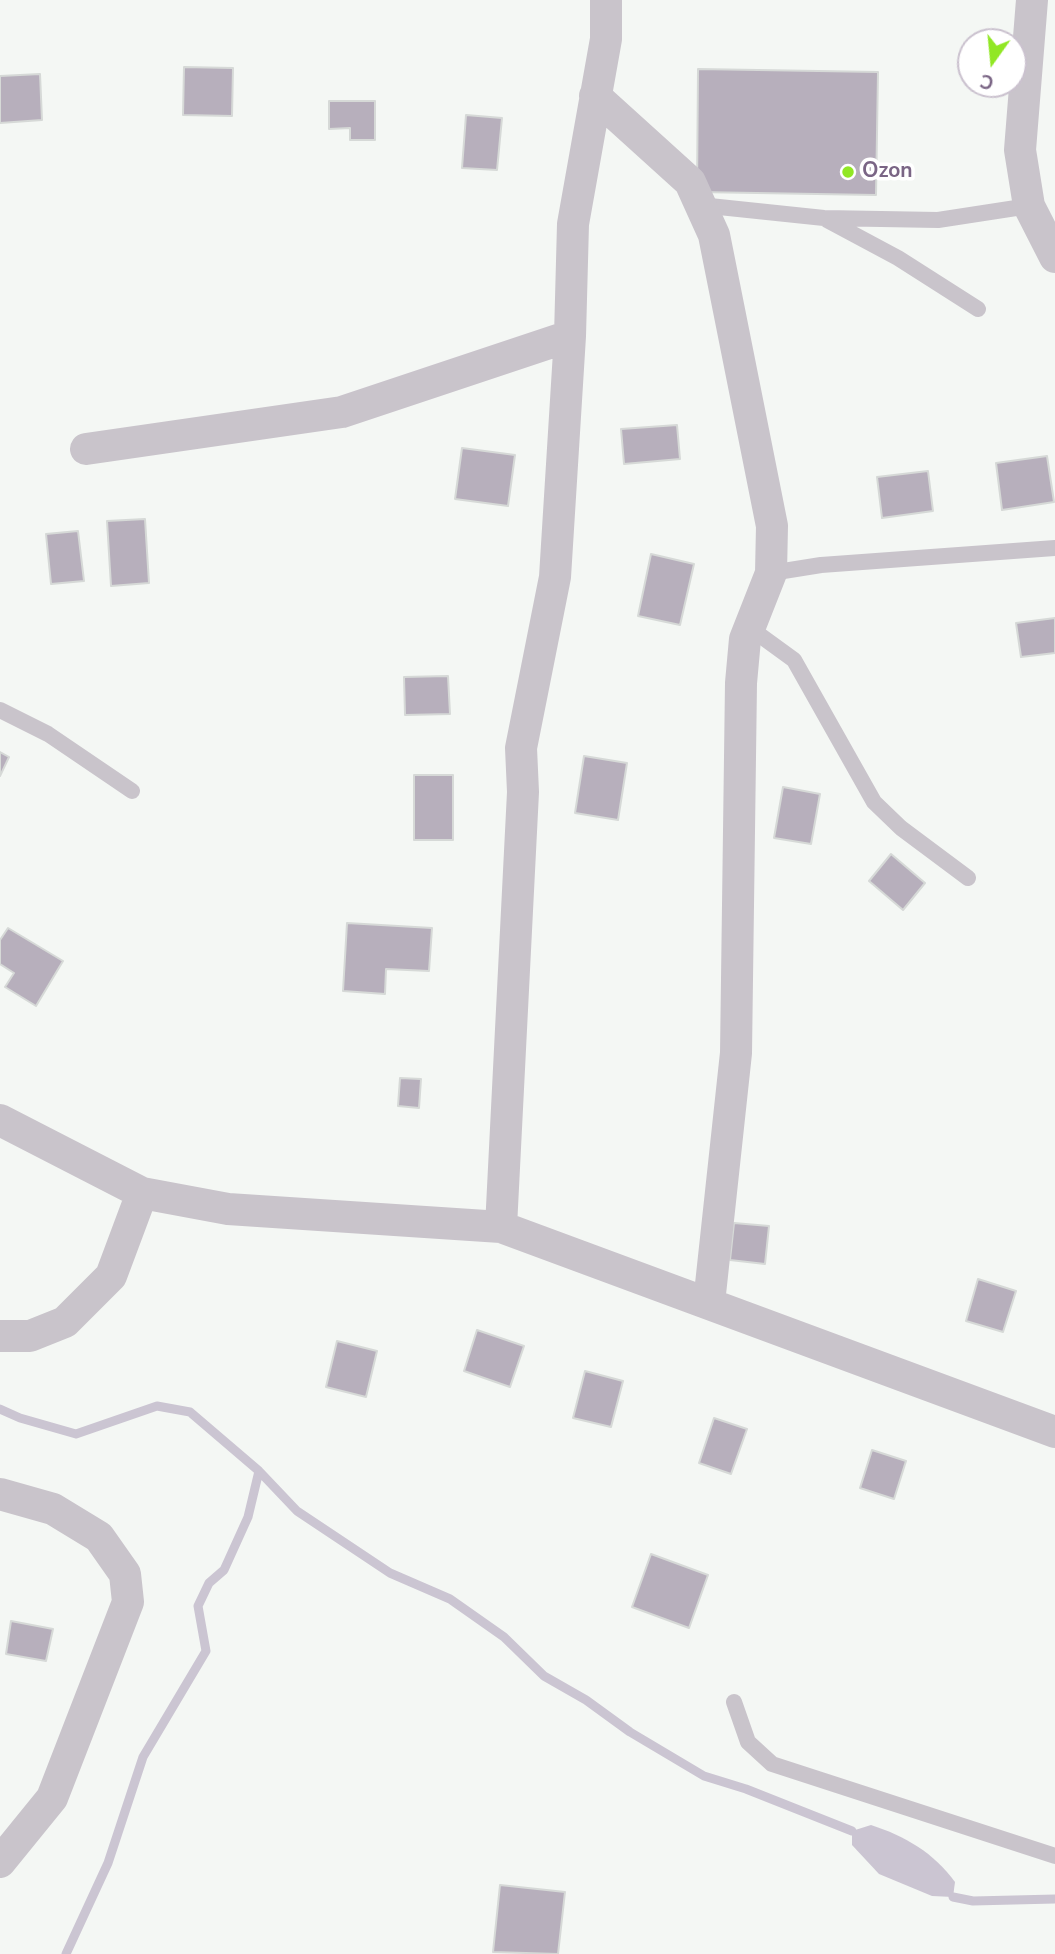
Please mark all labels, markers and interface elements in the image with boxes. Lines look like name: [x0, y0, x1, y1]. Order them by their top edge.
north arrow: [957, 28, 1027, 98]
text: С: [977, 67, 997, 96]
place label: Ozon: [862, 159, 913, 185]
marker: Ozon: [840, 164, 856, 180]

